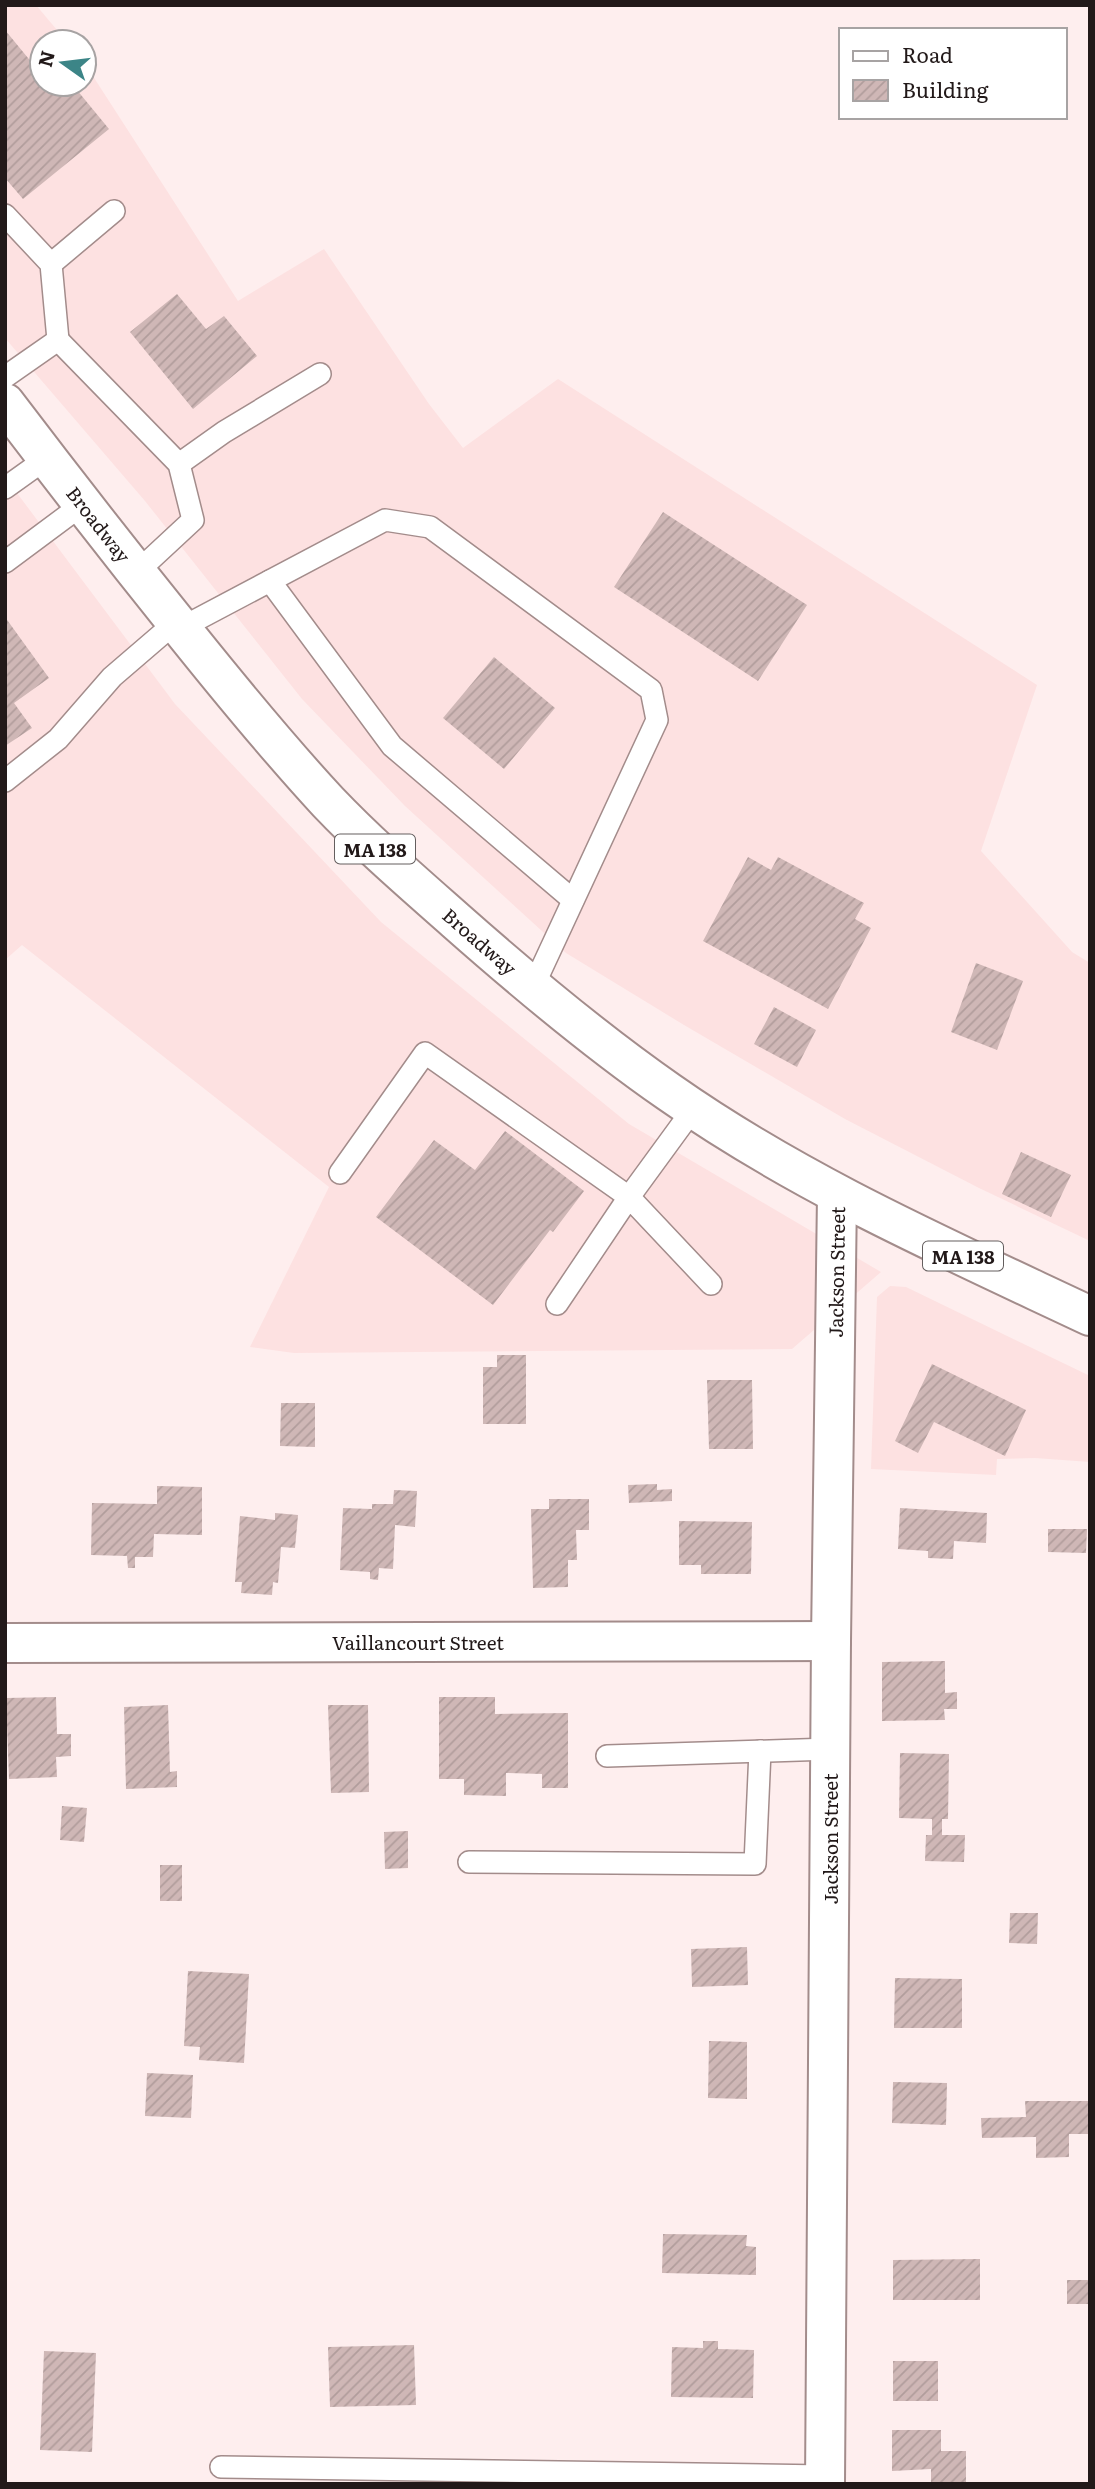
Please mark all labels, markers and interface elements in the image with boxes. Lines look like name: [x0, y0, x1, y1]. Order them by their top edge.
north arrow: [28, 28, 98, 98]
legend: [839, 28, 1067, 119]
text: Road: [902, 38, 953, 69]
text: N: [30, 47, 61, 70]
text: Building: [902, 73, 989, 104]
street label: Broadway: [60, 480, 138, 568]
road number: MA 138: [335, 834, 415, 864]
street label: Broadway: [437, 901, 523, 981]
street label: Jackson Street: [821, 1206, 851, 1338]
road number: MA 138: [923, 1241, 1003, 1270]
street label: Vaillancourt Street: [332, 1628, 504, 1656]
street label: Jackson Street: [816, 1773, 844, 1905]

